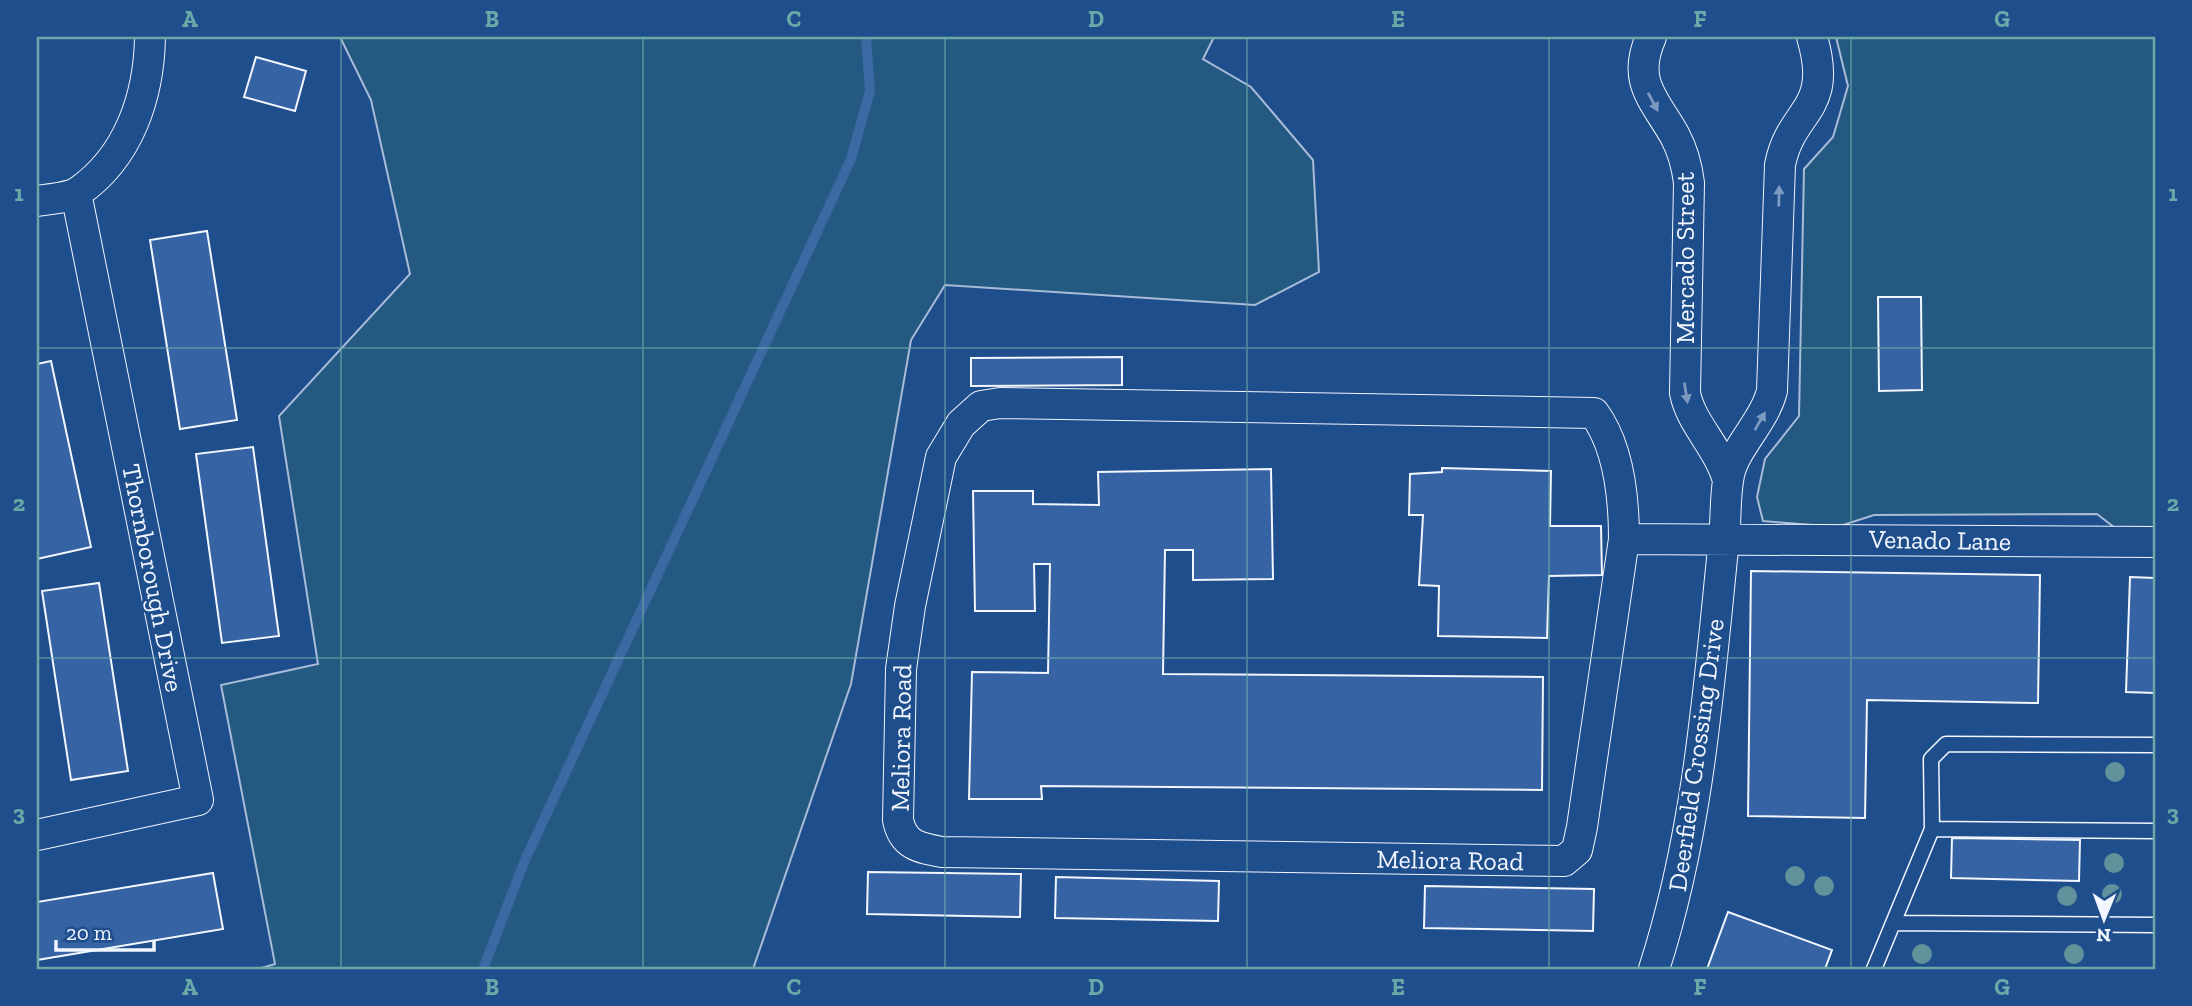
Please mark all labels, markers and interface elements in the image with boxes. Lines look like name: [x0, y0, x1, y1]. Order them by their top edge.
text: A: [182, 5, 198, 33]
text: B: [485, 5, 499, 33]
text: C: [787, 5, 801, 33]
text: D: [1088, 5, 1104, 33]
text: E: [1391, 5, 1405, 33]
text: F: [1693, 5, 1707, 33]
text: G: [1994, 5, 2010, 33]
one-way arrow: [1647, 92, 1659, 111]
street label: Mercado Street: [1669, 172, 1701, 344]
text: 1: [14, 179, 24, 207]
text: 1: [2168, 179, 2178, 207]
one-way arrow: [1773, 185, 1784, 207]
one-way arrow: [1681, 382, 1692, 404]
one-way arrow: [1754, 412, 1766, 431]
street label: Thornborough Drive: [115, 461, 191, 695]
text: 2: [13, 489, 25, 517]
text: 2: [2167, 489, 2179, 517]
street label: Venado Lane: [1868, 523, 2011, 557]
street label: Deerfield Crossing Drive: [1661, 617, 1731, 893]
street label: Meliora Road: [884, 664, 918, 812]
text: 3: [13, 799, 25, 827]
text: 3: [2167, 799, 2179, 827]
street label: Meliora Road: [1376, 843, 1524, 877]
north arrow: [2070, 884, 2140, 954]
scale bar: [56, 908, 154, 952]
text: 20 m: [66, 920, 112, 945]
text: N: [2096, 924, 2111, 947]
text: A: [182, 973, 198, 1001]
text: B: [485, 973, 499, 1001]
text: C: [787, 973, 801, 1001]
text: D: [1088, 973, 1104, 1001]
text: E: [1391, 973, 1405, 1001]
text: F: [1693, 973, 1707, 1001]
text: G: [1994, 973, 2010, 1001]

